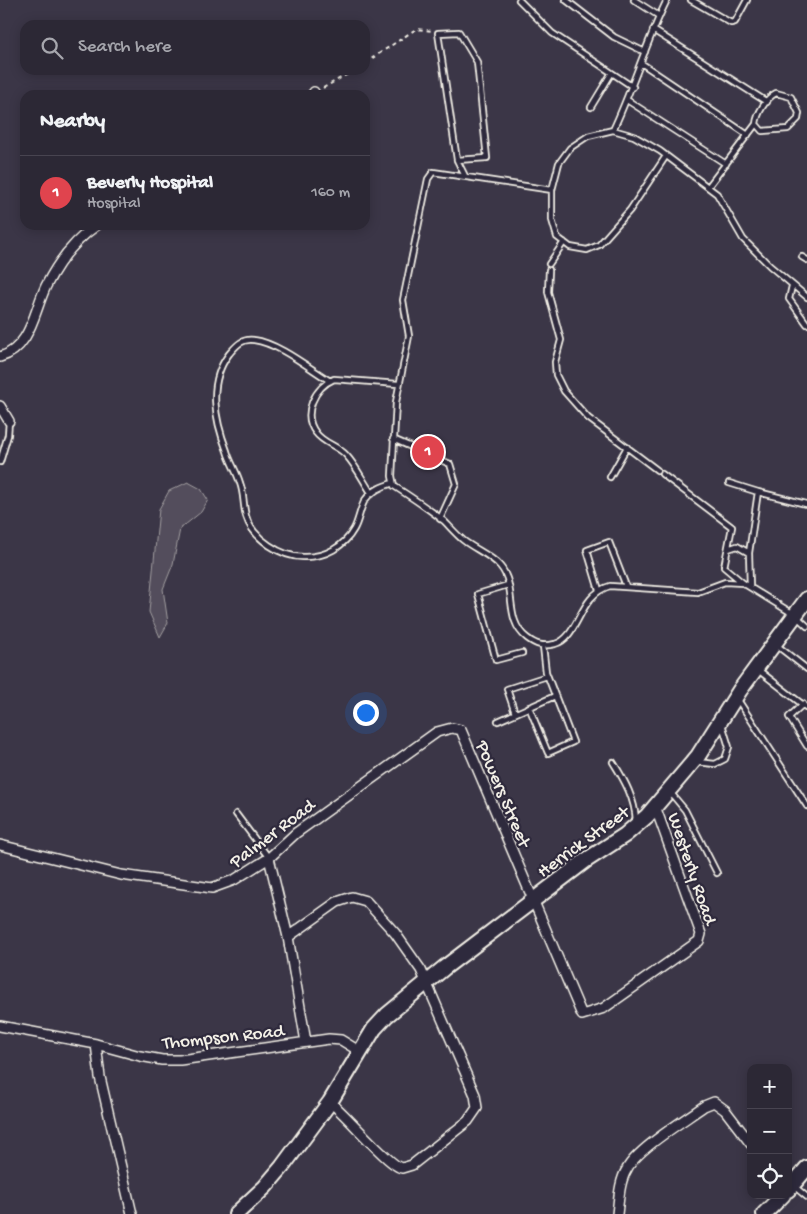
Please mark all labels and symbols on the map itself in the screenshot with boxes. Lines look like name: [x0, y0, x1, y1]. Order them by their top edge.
pin: 1: [412, 433, 444, 471]
your location: [353, 700, 379, 726]
street label: Powers Street: [469, 737, 535, 853]
street label: Palmer Road: [225, 794, 322, 875]
street label: Herrick Street: [533, 800, 636, 884]
street label: Westerly Road: [661, 810, 721, 930]
street label: Thompson Road: [160, 1020, 287, 1056]

